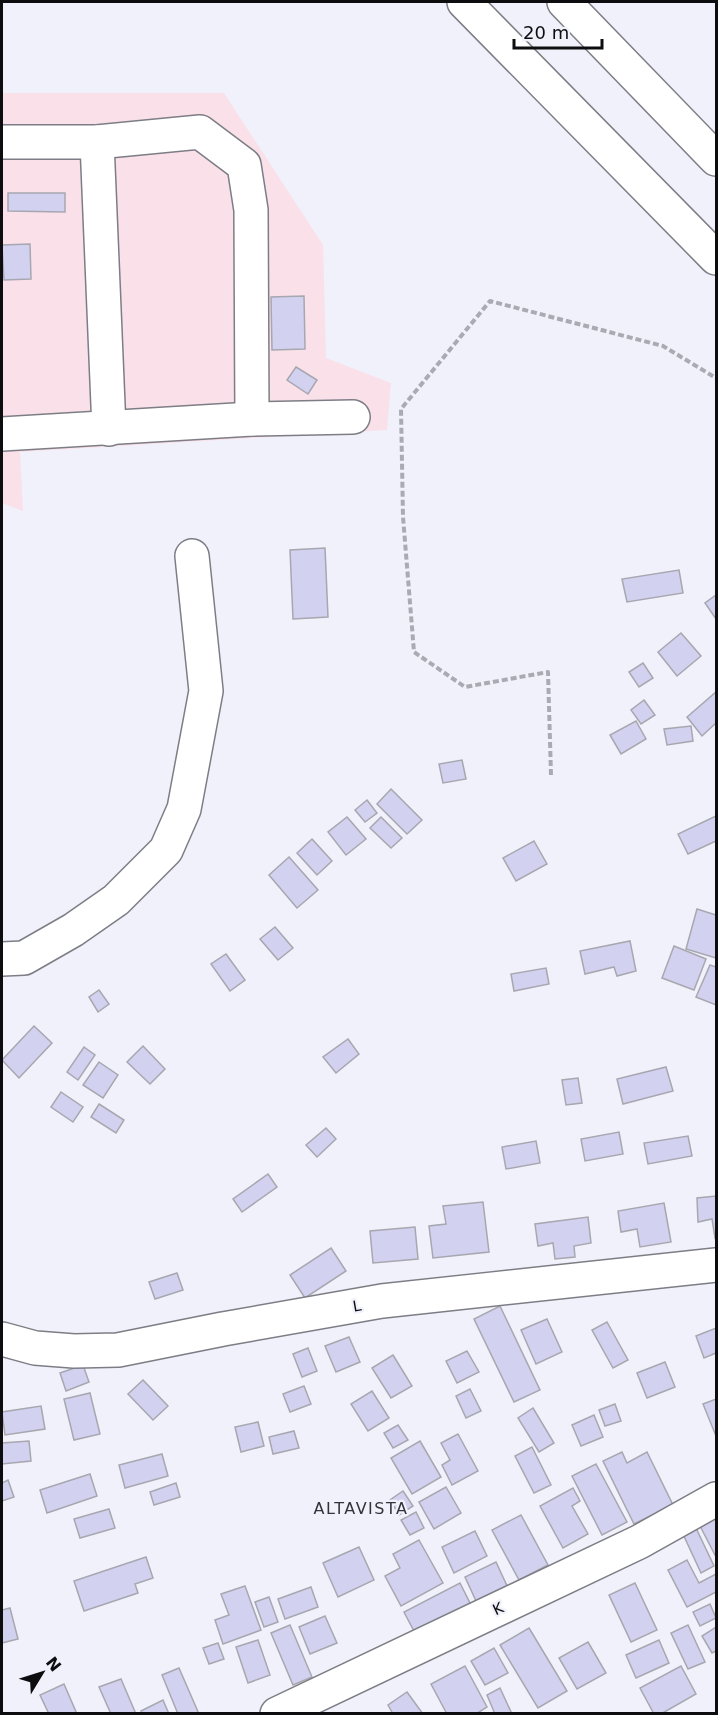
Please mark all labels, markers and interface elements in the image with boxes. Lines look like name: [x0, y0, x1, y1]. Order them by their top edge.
scale bar: [514, 12, 602, 50]
text: 20 m: [523, 22, 569, 43]
street label: L: [351, 1296, 363, 1316]
district label: ALTAVISTA: [314, 1499, 408, 1518]
street label: K: [490, 1598, 507, 1619]
north arrow: [12, 1643, 72, 1703]
text: N: [42, 1653, 65, 1675]

